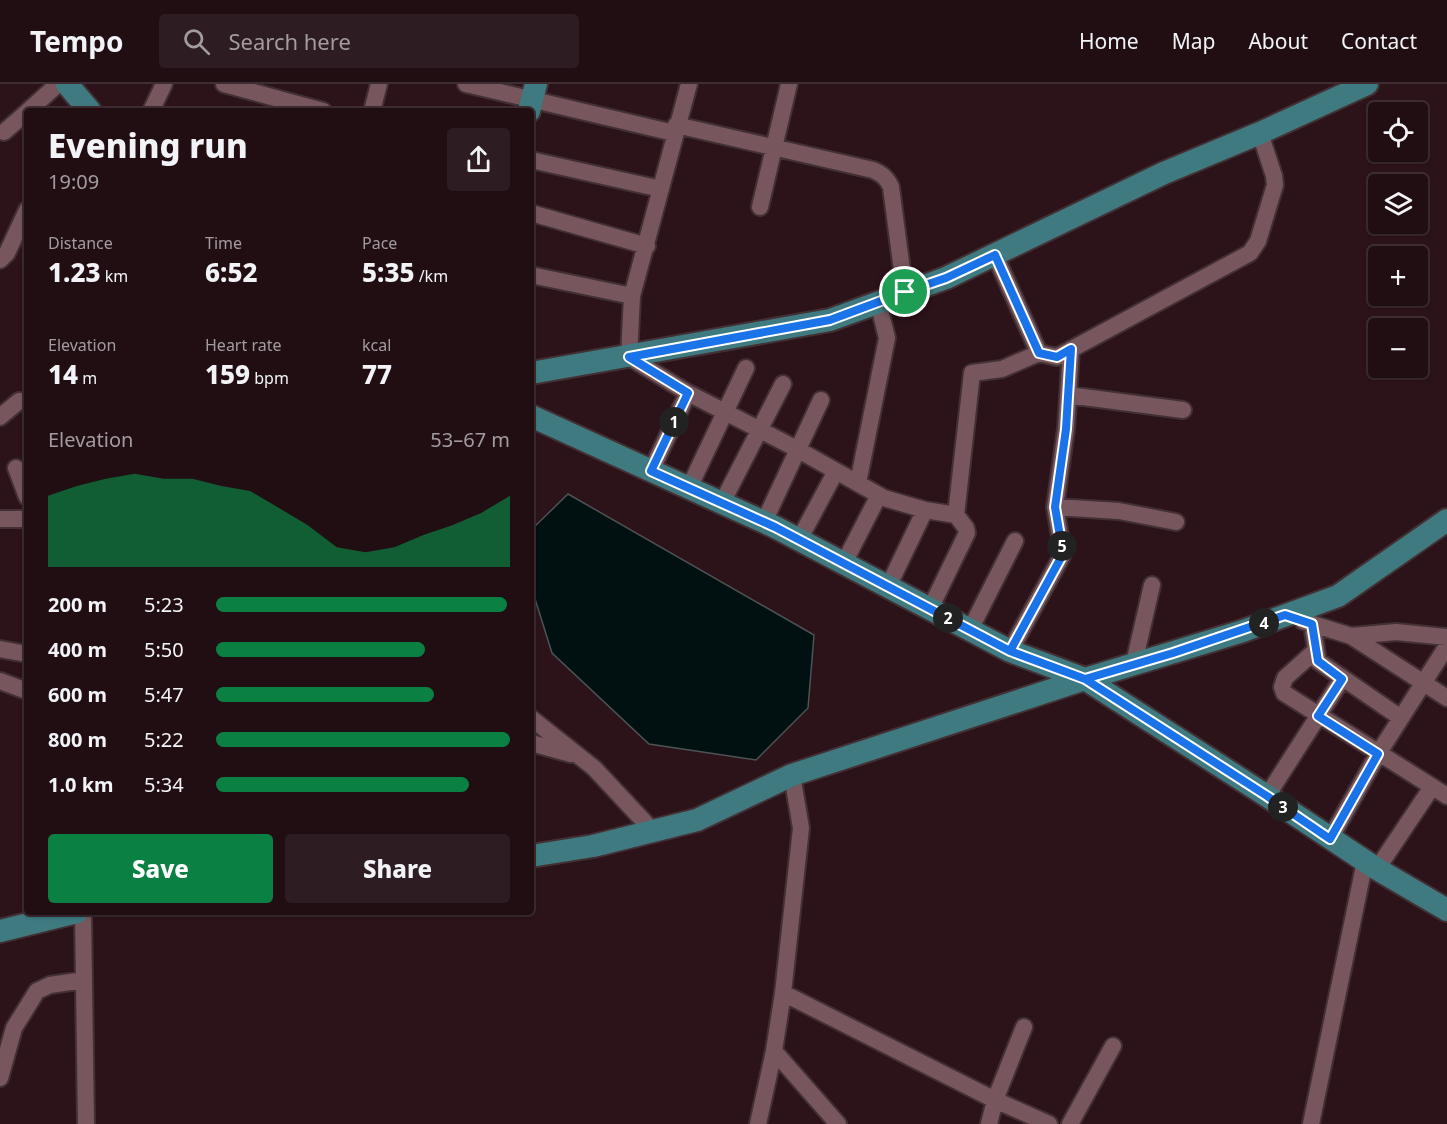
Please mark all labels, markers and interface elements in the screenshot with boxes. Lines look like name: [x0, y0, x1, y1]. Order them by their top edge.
search box: [159, 14, 579, 68]
text: Tempo: [30, 22, 123, 60]
icon: search: [180, 25, 213, 58]
text: Search here: [228, 26, 351, 56]
text: Home: [1079, 27, 1139, 55]
text: Map: [1172, 27, 1215, 55]
text: About: [1248, 27, 1308, 55]
text: Contact: [1341, 27, 1417, 55]
map controls: [1368, 102, 1428, 378]
button: locate: [1368, 102, 1428, 162]
text: Evening run: [48, 123, 248, 168]
button: share: [447, 128, 510, 191]
text: 19:09: [48, 168, 99, 195]
button: layers: [1368, 174, 1428, 234]
text: Distance: [48, 232, 113, 254]
text: Time: [205, 232, 242, 254]
text: Pace: [362, 232, 397, 254]
button: +: [1368, 246, 1428, 306]
text: 1.23: [48, 254, 101, 290]
text: 6:52: [205, 254, 258, 290]
text: 5:35: [362, 254, 415, 290]
text: km: [101, 265, 128, 287]
text: /km: [415, 265, 448, 287]
pin: [879, 266, 930, 317]
icon: arrive: [888, 275, 921, 308]
button: −: [1368, 318, 1428, 378]
text: Elevation: [48, 334, 116, 356]
text: Heart rate: [205, 334, 281, 356]
text: kcal: [362, 334, 391, 356]
text: 14: [48, 356, 78, 392]
text: 159: [205, 356, 250, 392]
text: 77: [362, 356, 392, 392]
text: m: [78, 367, 97, 389]
text: bpm: [250, 367, 289, 389]
pin: 1: [659, 407, 689, 437]
text: 1: [669, 411, 679, 433]
text: Elevation: [48, 426, 133, 453]
text: 53–67 m: [430, 426, 510, 453]
pin: 5: [1047, 531, 1077, 561]
text: 5: [1057, 535, 1067, 557]
text: 200 m: [48, 591, 107, 618]
text: 5:23: [144, 591, 184, 618]
pin: 2: [933, 603, 963, 633]
text: 2: [943, 607, 953, 629]
pin: 4: [1249, 608, 1279, 638]
text: 4: [1259, 612, 1269, 634]
text: 400 m: [48, 636, 107, 663]
text: 5:50: [144, 636, 184, 663]
text: 600 m: [48, 681, 107, 708]
text: 5:47: [144, 681, 184, 708]
text: 800 m: [48, 726, 107, 753]
text: 5:22: [144, 726, 184, 753]
text: 1.0 km: [48, 771, 114, 798]
text: 5:34: [144, 771, 184, 798]
pin: 3: [1268, 792, 1298, 822]
text: 3: [1278, 796, 1288, 818]
button: Save: [48, 834, 273, 903]
button: Share: [285, 834, 510, 903]

